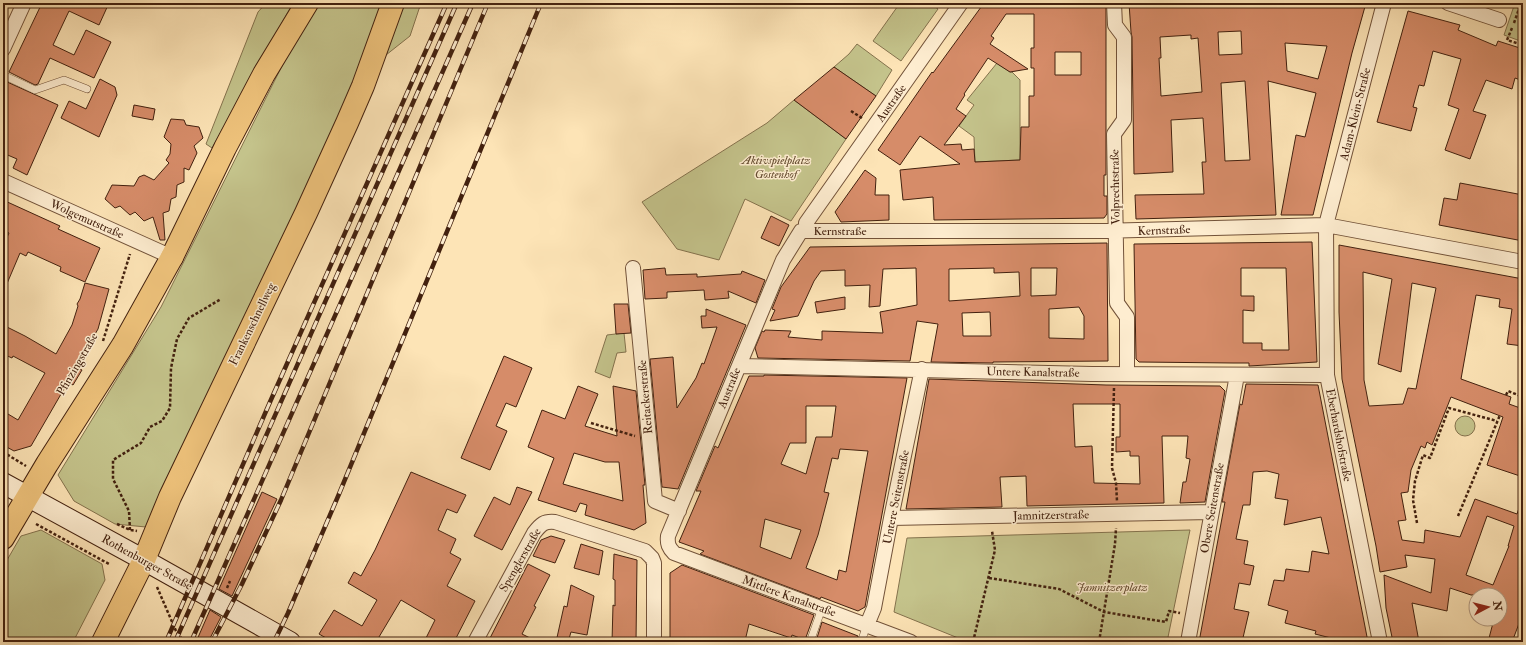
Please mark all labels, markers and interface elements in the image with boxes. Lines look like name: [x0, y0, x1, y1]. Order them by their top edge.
street label: Adam-Klein-Straße: [1336, 66, 1374, 163]
street label: Austraße: [872, 82, 910, 126]
street label: Volprechtstraße: [1107, 149, 1124, 225]
park label: Aktivspielplatz Gostenhof: [740, 153, 810, 182]
street label: Wolgemutstraße: [47, 196, 126, 242]
street label: Kernstraße: [1137, 222, 1191, 239]
street label: Kernstraße: [814, 224, 866, 239]
street label: Frankenschnellweg: [226, 279, 279, 368]
street label: Pfinzingstraße: [53, 330, 101, 398]
street label: Reitackerstraße: [635, 359, 656, 435]
street label: Untere Kanalstraße: [986, 364, 1080, 381]
street label: Austraße: [714, 366, 744, 412]
street label: Eberhardshofstraße: [1322, 387, 1355, 483]
street label: Untere Seitenstraße: [880, 449, 913, 545]
street label: Obere Seitenstraße: [1197, 462, 1228, 554]
street label: Jamnitzerstraße: [1012, 507, 1089, 524]
street label: Spenglerstraße: [496, 526, 545, 595]
street label: Rothenburger Straße: [99, 531, 195, 594]
street label: Mittlere Kanalstraße: [740, 573, 838, 620]
park label: Jamnitzerplatz: [1076, 580, 1148, 595]
north arrow: [1468, 587, 1508, 627]
text: N: [1490, 599, 1505, 613]

